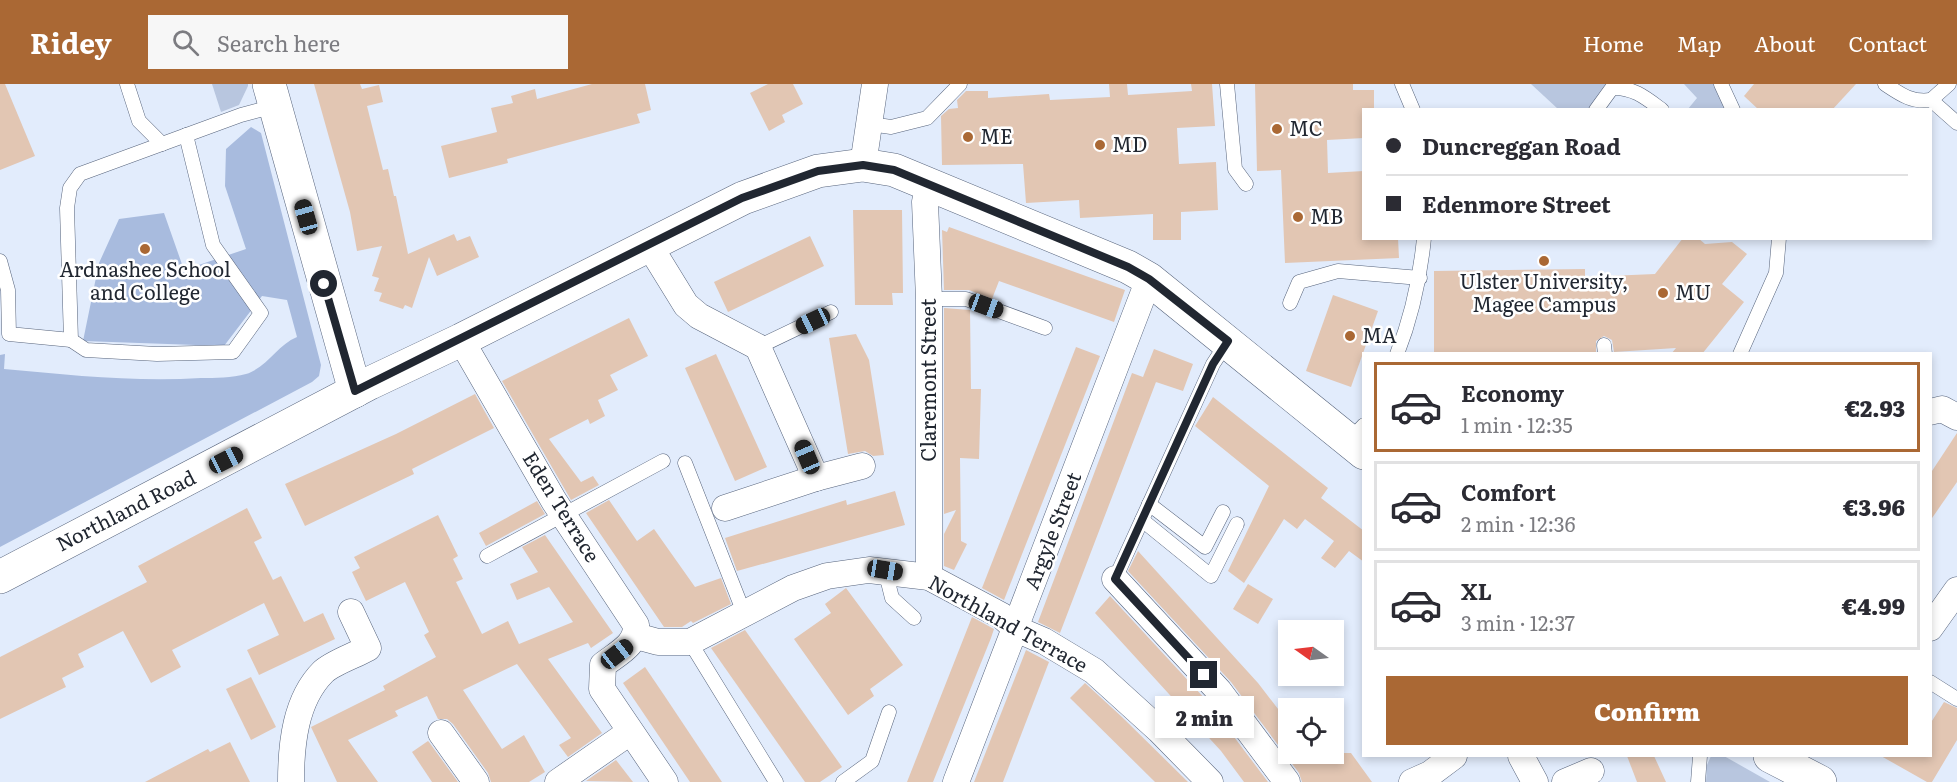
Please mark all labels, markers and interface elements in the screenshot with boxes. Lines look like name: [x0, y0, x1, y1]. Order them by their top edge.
search box: [148, 15, 568, 69]
text: Ridey: [30, 21, 112, 63]
icon: search: [169, 26, 202, 59]
text: Search here: [217, 26, 340, 59]
text: Home: [1583, 27, 1644, 58]
text: Map: [1677, 27, 1721, 58]
text: About: [1754, 27, 1816, 58]
text: Contact: [1849, 27, 1927, 58]
place label: MC: [1289, 112, 1323, 142]
place label: ME: [980, 120, 1013, 150]
marker: MC: [1270, 122, 1284, 136]
place label: MD: [1112, 128, 1147, 158]
text: Duncreggan Road: [1422, 129, 1621, 162]
marker: ME: [961, 130, 975, 144]
marker: MD: [1093, 138, 1107, 152]
text: Edenmore Street: [1422, 187, 1611, 220]
car: [292, 197, 320, 237]
place label: MB: [1310, 200, 1343, 230]
marker: MB: [1291, 210, 1305, 224]
marker: Ardnashee School and College: [138, 242, 152, 256]
place label: Ardnashee School and College: [59, 253, 231, 306]
marker: Ulster University, Magee Campus: [1537, 254, 1551, 268]
place label: Ulster University, Magee Campus: [1460, 265, 1628, 318]
route start: [310, 270, 337, 297]
place label: MU: [1675, 276, 1711, 306]
marker: MU: [1656, 286, 1670, 300]
car: [966, 291, 1006, 321]
street label: Claremont Street: [912, 298, 942, 462]
car: [793, 305, 833, 337]
place label: MA: [1362, 319, 1397, 349]
marker: MA: [1343, 329, 1357, 343]
text: Economy: [1461, 376, 1564, 409]
icon: car: [1389, 380, 1443, 434]
text: €2.93: [1845, 391, 1905, 424]
text: 1 min · 12:35: [1461, 409, 1573, 439]
car: [792, 437, 822, 477]
car: [206, 444, 246, 476]
street label: Eden Terrace: [517, 445, 609, 567]
street label: Northland Road: [50, 461, 200, 557]
street label: Argyle Street: [1015, 467, 1087, 594]
text: Comfort: [1461, 475, 1556, 508]
icon: car: [1389, 479, 1443, 533]
text: €3.96: [1843, 490, 1905, 523]
text: 2 min · 12:36: [1461, 508, 1575, 538]
car: [866, 558, 904, 582]
street label: Northland Terrace: [924, 566, 1094, 679]
text: XL: [1461, 574, 1492, 607]
icon: car: [1389, 578, 1443, 632]
text: €4.99: [1842, 589, 1905, 622]
text: 3 min · 12:37: [1461, 607, 1575, 637]
north arrow: [1278, 620, 1344, 686]
map controls: [1278, 620, 1344, 764]
car: [597, 636, 637, 672]
route end: [1190, 661, 1217, 688]
button: Confirm: [1386, 676, 1908, 745]
callout: 2 min: [1154, 696, 1254, 738]
button: locate: [1278, 698, 1344, 764]
text: 2 min: [1176, 702, 1233, 732]

